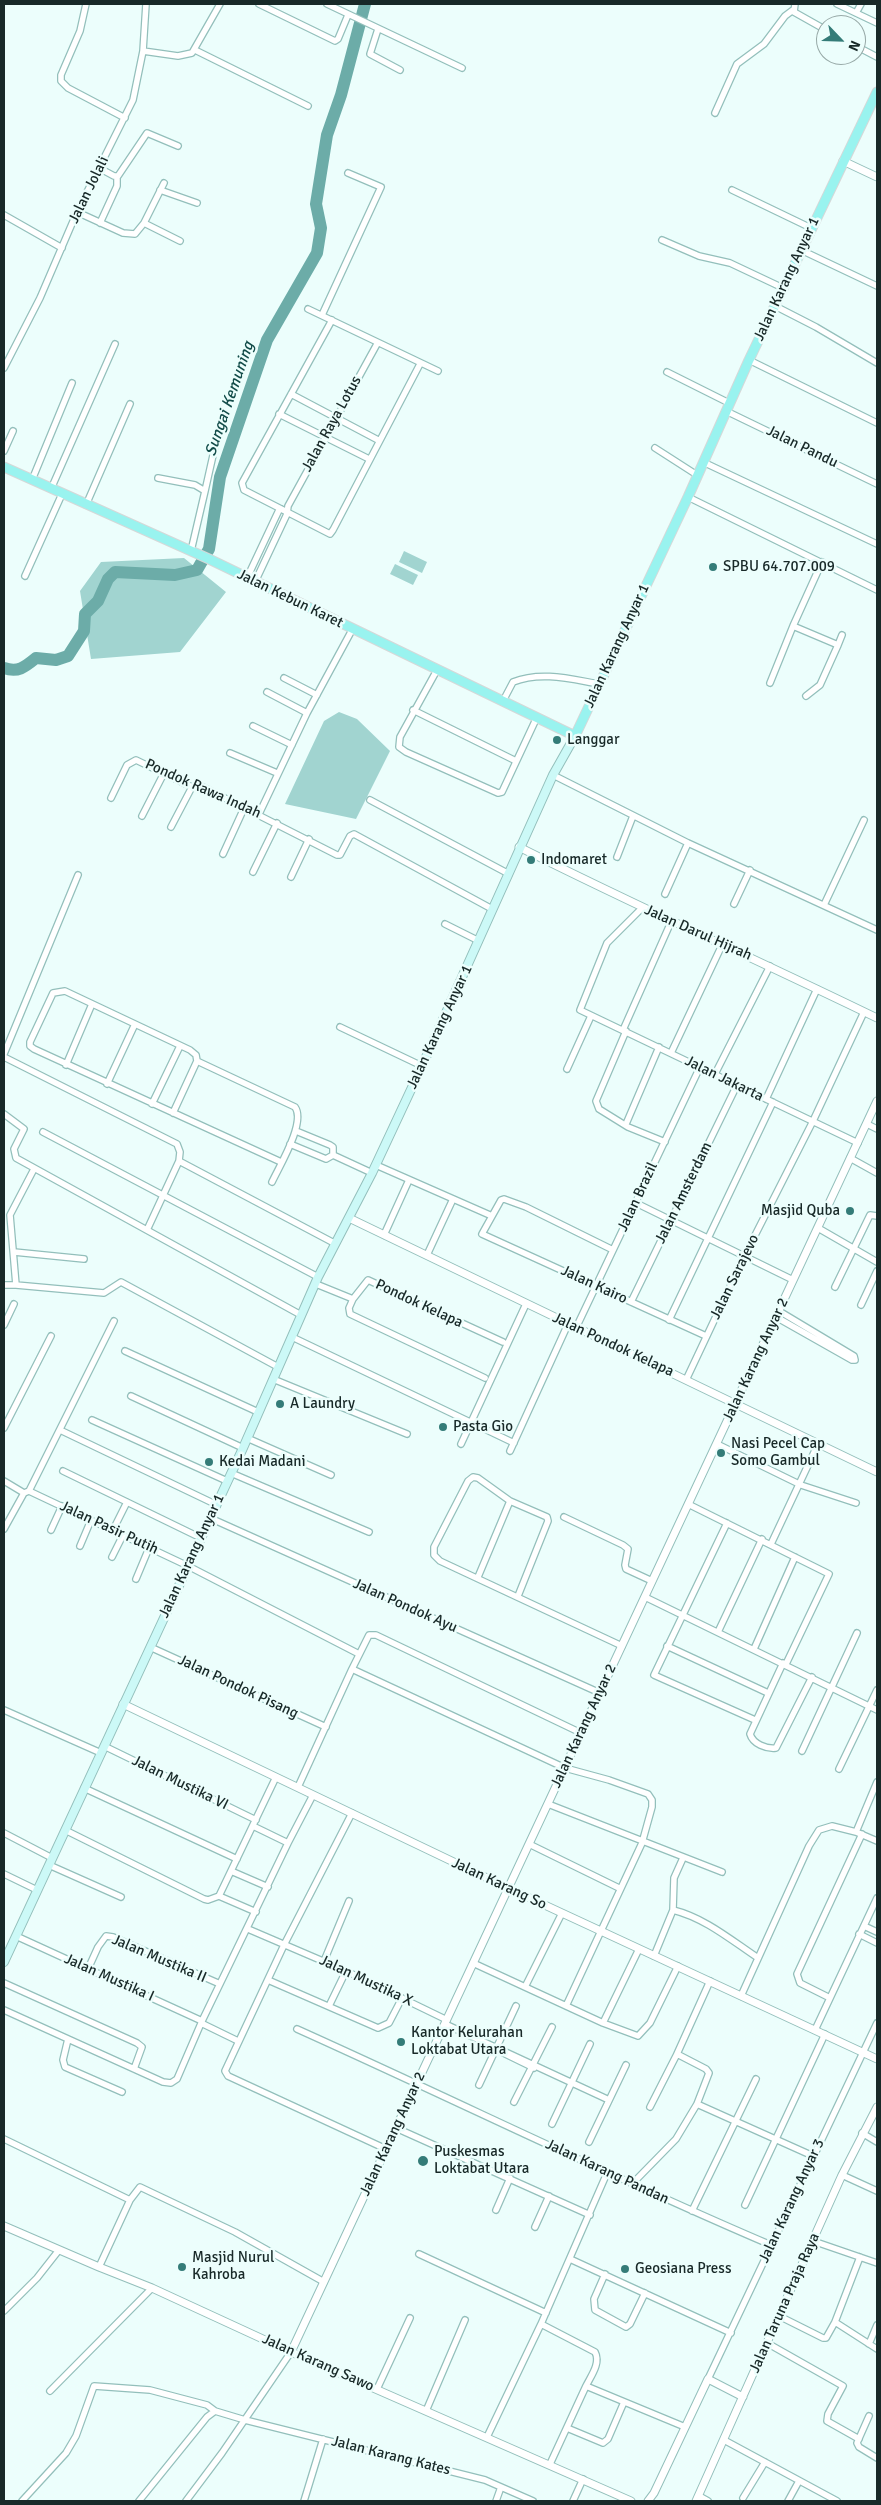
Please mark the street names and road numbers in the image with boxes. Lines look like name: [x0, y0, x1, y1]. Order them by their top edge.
street label: Jalan Jolali: [65, 154, 113, 226]
street label: Jalan Karang Anyar 1: [750, 214, 824, 344]
street label: Jalan Raya Lotus: [298, 373, 366, 475]
street label: Jalan Pandu: [763, 422, 841, 472]
street label: Jalan Kebun Karet: [234, 566, 346, 632]
street label: Jalan Karang Anyar 1: [580, 581, 654, 711]
street label: Pondok Rawa Indah: [142, 755, 264, 823]
street label: Jalan Darul Hijrah: [642, 901, 754, 965]
street label: Jalan Karang Anyar 1: [403, 962, 477, 1092]
street label: Jalan Jakarta: [682, 1052, 766, 1106]
street label: Jalan Amsterdam: [652, 1139, 716, 1247]
street label: Jalan Brazil: [614, 1159, 662, 1235]
street label: Jalan Sarajevo: [707, 1232, 763, 1322]
street label: Jalan Kairo: [558, 1262, 630, 1308]
street label: Pondok Kelapa: [372, 1276, 466, 1332]
street label: Jalan Karang Anyar 2: [719, 1295, 793, 1425]
street label: Jalan Pondok Kelapa: [549, 1309, 677, 1381]
street label: Jalan Karang Anyar 1: [155, 1491, 229, 1621]
street label: Jalan Pasir Putih: [57, 1497, 161, 1559]
street label: Jalan Pondok Ayu: [350, 1575, 460, 1637]
street label: Jalan Pondok Pisang: [175, 1651, 301, 1723]
street label: Jalan Karang Anyar 2: [547, 1661, 621, 1791]
street label: Jalan Mustika VI: [129, 1752, 231, 1814]
street label: Jalan Karang So: [449, 1854, 549, 1914]
street label: Jalan Mustika II: [109, 1931, 209, 1987]
street label: Jalan Mustika I: [61, 1950, 157, 2006]
street label: Jalan Mustika X: [316, 1952, 416, 2010]
street label: Jalan Karang Anyar 2: [356, 2069, 430, 2199]
street label: Jalan Karang Pandan: [542, 2136, 672, 2208]
street label: Jalan Karang Anyar 3: [755, 2136, 829, 2266]
street label: Jalan Taruna Praja Raya: [746, 2230, 824, 2376]
street label: Jalan Karang Sawo: [259, 2330, 377, 2396]
street label: Jalan Karang Kates: [330, 2433, 452, 2479]

